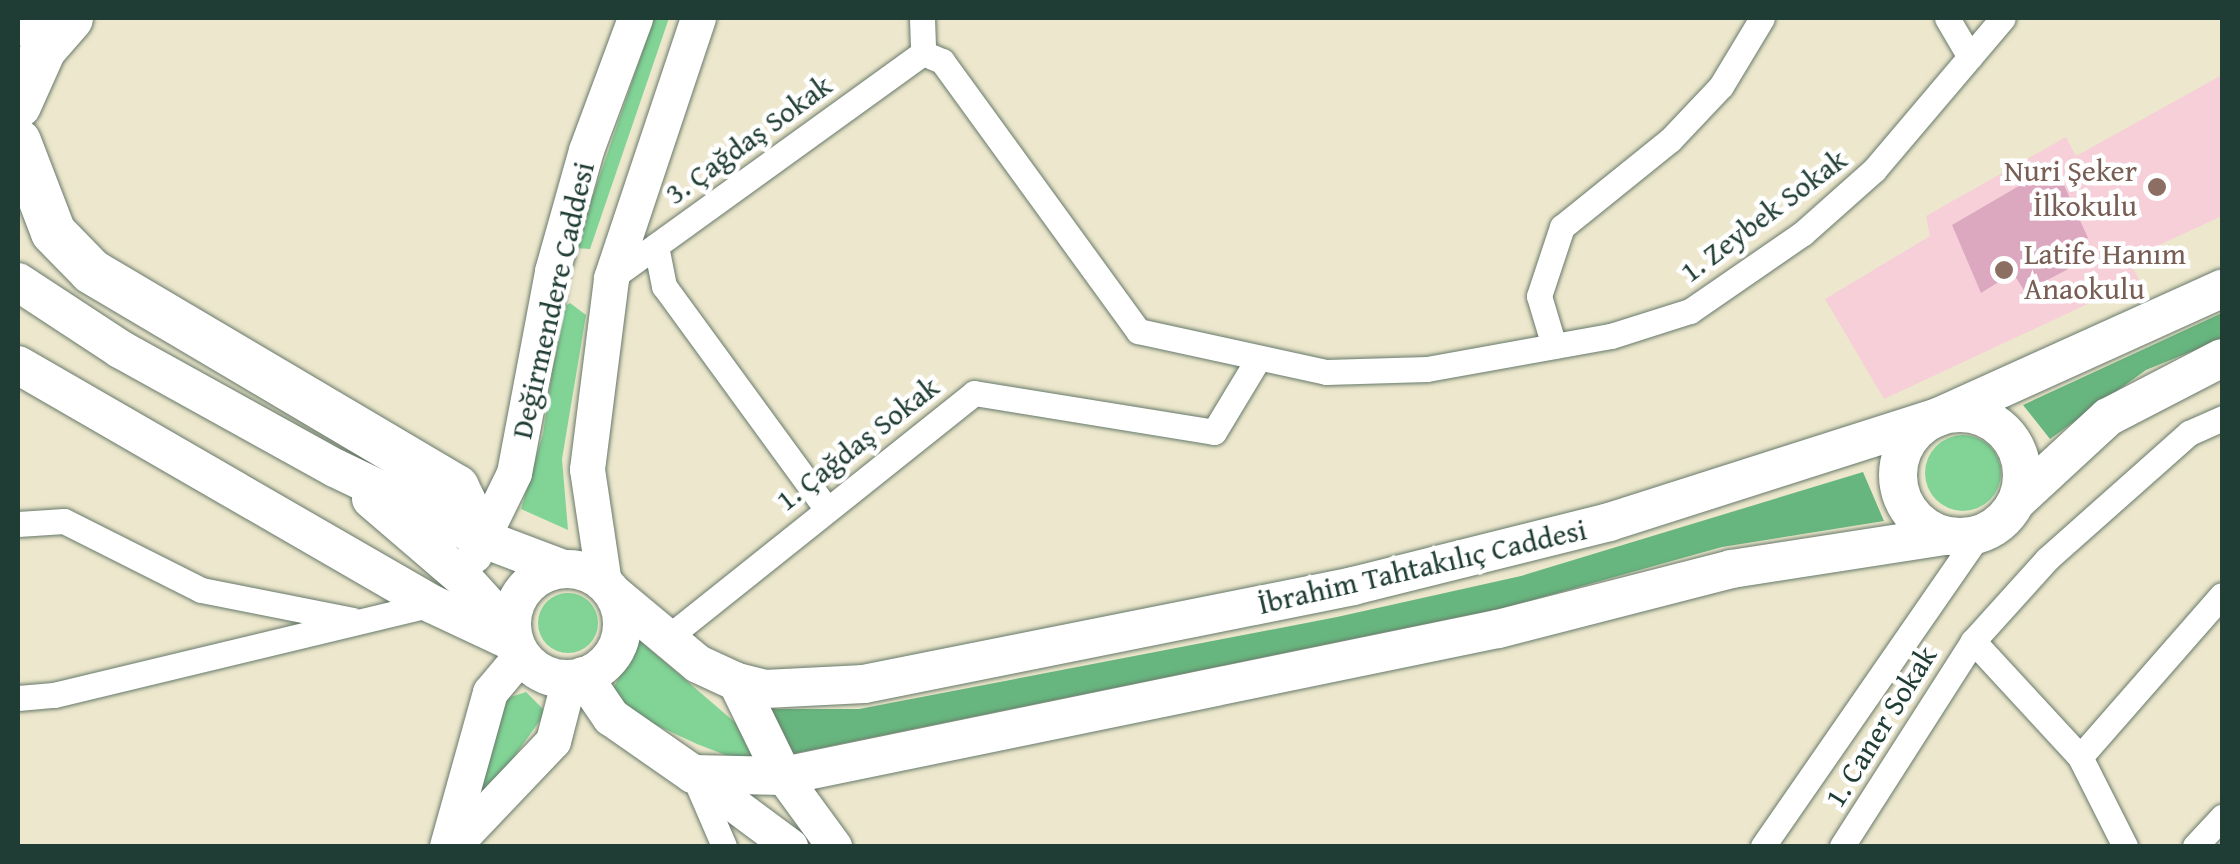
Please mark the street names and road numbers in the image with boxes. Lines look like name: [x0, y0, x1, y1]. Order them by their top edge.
street label: 3. Çağdaş Sokak: [658, 67, 838, 211]
street label: 1. Zeybek Sokak: [1673, 141, 1853, 289]
street label: Değirmendere Caddesi: [503, 158, 601, 442]
street label: 1. Çağdaş Sokak: [768, 368, 946, 518]
street label: İbrahim Tahtakılıç Caddesi: [1254, 511, 1590, 621]
street label: 1. Caner Sokak: [1816, 639, 1944, 813]

